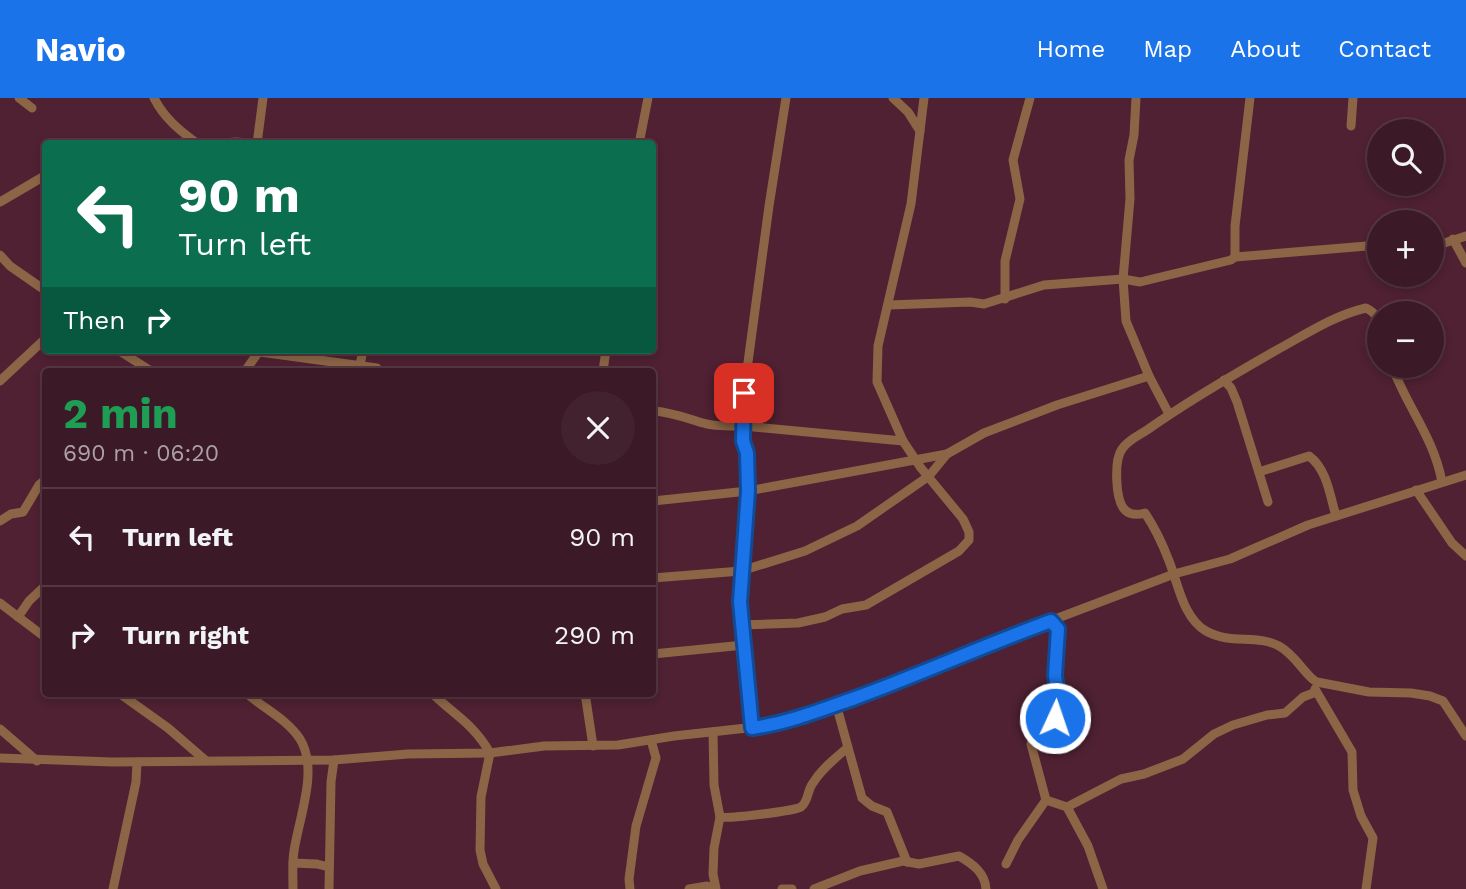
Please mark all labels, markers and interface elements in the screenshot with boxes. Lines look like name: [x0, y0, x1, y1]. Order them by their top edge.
text: Navio: [35, 30, 126, 69]
text: Home: [1037, 35, 1105, 63]
text: Map: [1143, 35, 1192, 63]
text: About: [1230, 35, 1300, 63]
text: Contact: [1338, 35, 1431, 63]
map controls: [1367, 119, 1444, 378]
button: search: [1367, 119, 1444, 196]
text: 90 m: [178, 166, 300, 224]
icon: left: [63, 168, 154, 259]
button: +: [1367, 210, 1444, 287]
text: Turn left: [178, 225, 311, 263]
icon: right: [139, 301, 177, 339]
button: −: [1367, 301, 1444, 378]
text: Then: [63, 305, 125, 335]
pin: [714, 363, 774, 423]
icon: arrive: [725, 374, 763, 412]
text: 2 min: [63, 389, 178, 438]
button: close: [561, 391, 635, 465]
text: 690 m · 06:20: [63, 440, 219, 467]
icon: left: [63, 518, 101, 556]
text: Turn left: [122, 522, 233, 552]
text: 90 m: [569, 522, 635, 552]
icon: right: [63, 616, 101, 654]
text: Turn right: [122, 620, 249, 650]
text: 290 m: [554, 620, 635, 650]
position arrow: [1018, 681, 1092, 755]

